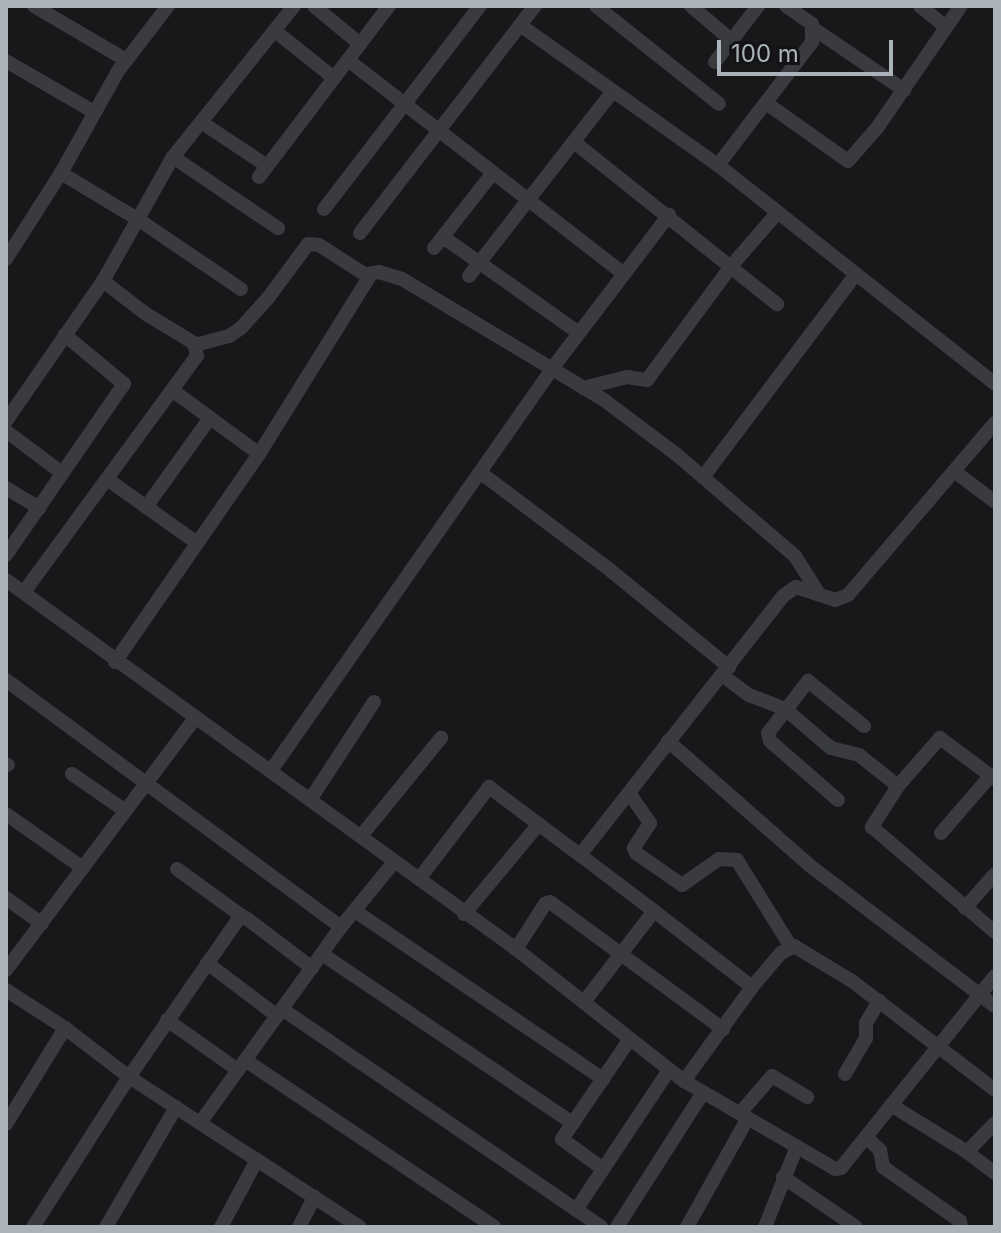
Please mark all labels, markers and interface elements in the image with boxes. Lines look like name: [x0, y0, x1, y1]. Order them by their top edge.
scale bar: [721, 24, 897, 74]
text: 100 m: [731, 39, 799, 68]

